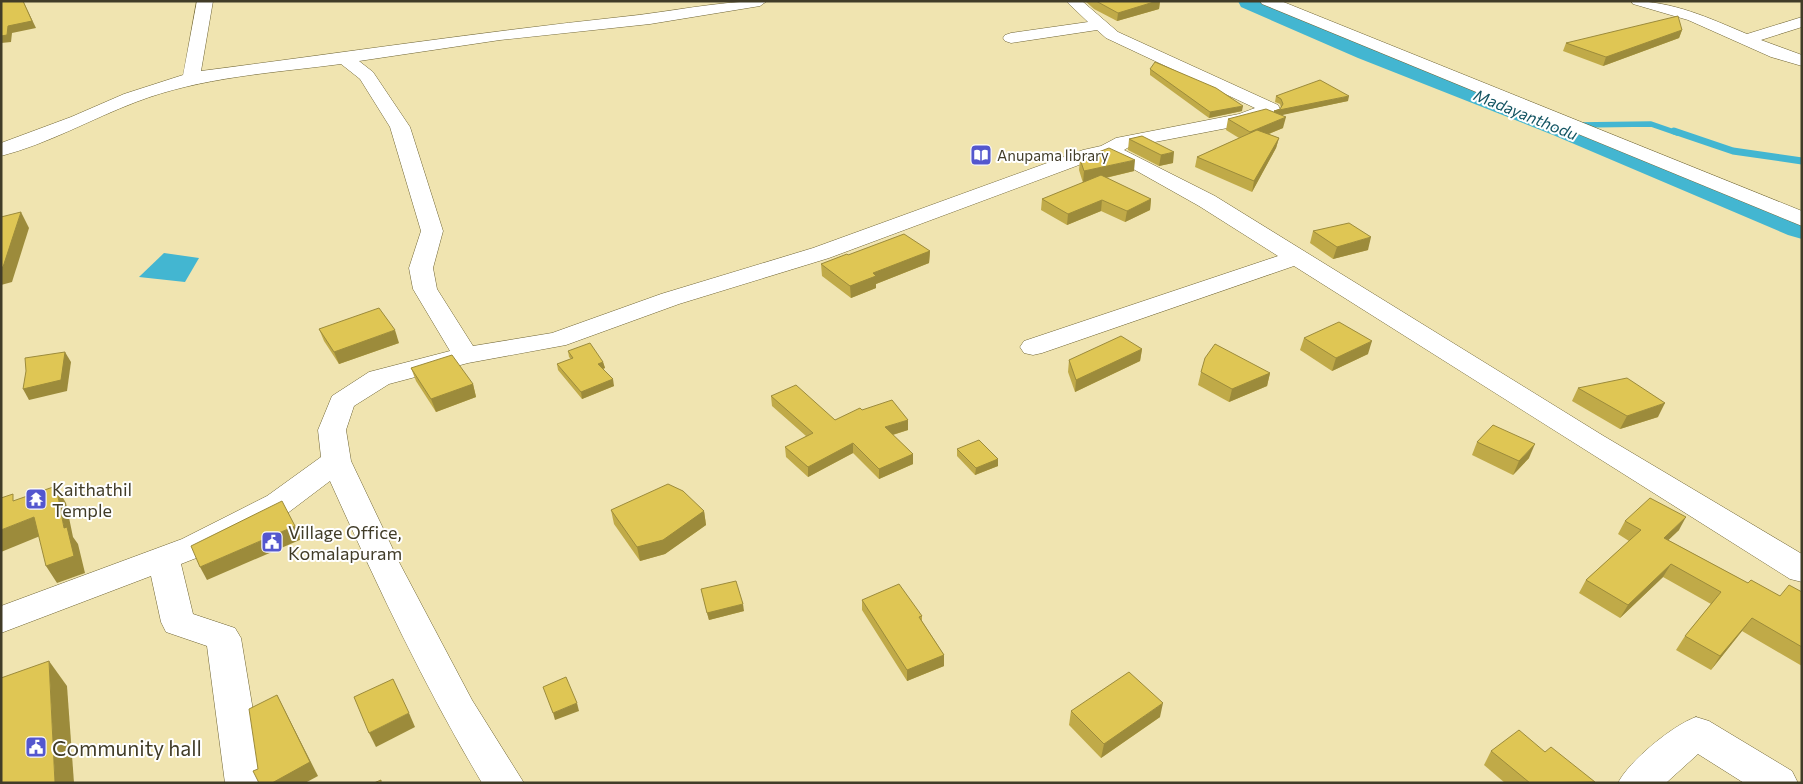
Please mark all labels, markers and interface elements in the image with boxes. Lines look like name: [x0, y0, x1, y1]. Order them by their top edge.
water label: Madayanthodu: [1471, 85, 1581, 143]
library icon: Anupama library: [969, 143, 993, 167]
place label: Anupama library: [997, 146, 1109, 164]
place label: Kaithathil Temple: [52, 478, 132, 521]
temple icon: Kaithathil Temple: [24, 487, 48, 511]
place label: Village Office, Komalapuram: [288, 521, 402, 564]
public building icon: Village Office, Komalapuram: [260, 530, 284, 554]
public building icon: Community hall: [24, 735, 48, 759]
place label: Community hall: [52, 735, 202, 760]

